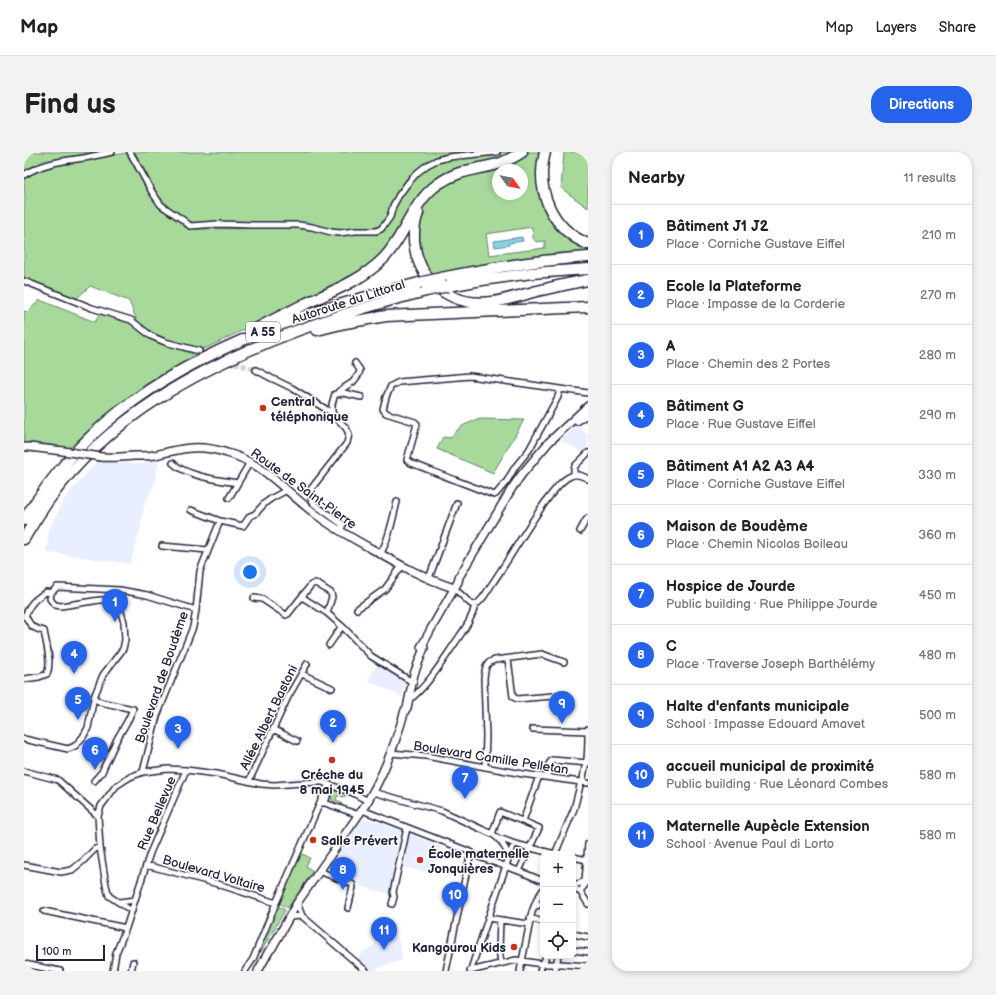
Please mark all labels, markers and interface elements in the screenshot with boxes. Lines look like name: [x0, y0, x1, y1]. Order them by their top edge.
text: Map: [20, 16, 58, 39]
text: Map: [825, 19, 853, 36]
text: Layers: [875, 19, 917, 36]
text: Share: [939, 19, 976, 36]
button: Directions: [871, 86, 972, 123]
text: Find us: [24, 88, 116, 121]
north arrow: [492, 164, 528, 200]
text: Nearby: [628, 168, 685, 188]
text: 11 results: [903, 170, 956, 186]
text: Bâtiment J1 J2: [666, 217, 768, 236]
text: 1: [638, 227, 644, 243]
text: 210 m: [922, 227, 956, 243]
text: Place · Corniche Gustave Eiffel: [666, 236, 845, 252]
street label: Autoroute du Littoral: [290, 276, 407, 328]
text: Ecole la Plateforme: [666, 277, 801, 296]
text: 2: [637, 287, 645, 303]
text: 270 m: [920, 287, 956, 303]
text: Place · Impasse de la Corderie: [666, 296, 845, 312]
road number: A 55: [246, 322, 280, 342]
text: A: [666, 337, 675, 356]
text: 3: [637, 347, 645, 363]
text: 280 m: [919, 347, 956, 363]
text: Place · Chemin des 2 Portes: [666, 356, 830, 372]
place label: Central téléphonique: [270, 394, 349, 425]
text: Bâtiment G: [666, 397, 744, 416]
marker: Central téléphonique: [258, 403, 268, 413]
text: 4: [637, 407, 645, 423]
text: 290 m: [919, 407, 956, 423]
text: Place · Rue Gustave Eiffel: [666, 416, 816, 432]
street label: Route de Saint-Pierre: [247, 445, 360, 533]
text: Bâtiment A1 A2 A3 A4: [666, 457, 814, 476]
text: 5: [637, 467, 645, 483]
text: 330 m: [918, 467, 956, 483]
text: Place · Corniche Gustave Eiffel: [666, 476, 845, 492]
text: Maison de Boudème: [666, 517, 808, 536]
text: 6: [637, 527, 645, 543]
text: 360 m: [918, 527, 956, 543]
text: Place · Chemin Nicolas Boileau: [666, 536, 848, 552]
your location: [240, 562, 260, 582]
text: Hospice de Jourde: [666, 577, 795, 596]
text: 7: [637, 587, 645, 603]
text: 450 m: [919, 587, 956, 603]
pin: 1: [102, 589, 128, 622]
text: Public building · Rue Philippe Jourde: [666, 596, 877, 612]
street label: Boulevard de Boudème: [132, 609, 192, 745]
text: C: [666, 637, 677, 656]
pin: 4: [61, 641, 87, 674]
text: 8: [637, 647, 645, 663]
text: 480 m: [919, 647, 956, 663]
text: Place · Traverse Joseph Barthélémy: [666, 656, 875, 672]
street label: Allée Albert Bastoni: [237, 662, 301, 773]
pin: 5: [65, 687, 91, 720]
pin: 9: [549, 691, 575, 724]
text: Halte d'enfants municipale: [666, 697, 849, 716]
text: 9: [637, 707, 645, 723]
text: 500 m: [919, 707, 956, 723]
pin: 2: [320, 710, 346, 743]
pin: 3: [165, 716, 191, 749]
text: School · Impasse Edouard Amavet: [666, 716, 865, 732]
pin: 6: [82, 737, 108, 770]
street label: Boulevard Camille Pelletan: [412, 738, 570, 778]
marker: Créche du 8 mai 1945: [327, 755, 337, 765]
text: accueil municipal de proximité: [666, 757, 874, 776]
pin: 7: [452, 766, 478, 799]
place label: Créche du 8 mai 1945: [300, 767, 365, 798]
text: 10: [634, 767, 648, 783]
text: 580 m: [919, 767, 956, 783]
street label: Rue Bellevue: [134, 774, 180, 853]
text: Public building · Rue Léonard Combes: [666, 776, 888, 792]
text: Maternelle Aupècle Extension: [666, 817, 870, 836]
text: 11: [636, 827, 646, 843]
text: 580 m: [919, 827, 956, 843]
place label: Salle Prévert: [321, 833, 398, 849]
marker: Salle Prévert: [308, 835, 318, 845]
text: School · Avenue Paul di Lorto: [666, 836, 834, 852]
place label: École maternelle Jonquières: [428, 845, 530, 877]
map controls: [540, 851, 576, 959]
button: +: [540, 851, 576, 887]
street label: Boulevard Voltaire: [161, 852, 267, 896]
marker: École maternelle Jonquières: [415, 855, 425, 865]
pin: 8: [330, 857, 356, 890]
pin: 10: [442, 882, 468, 915]
button: −: [540, 887, 576, 923]
pin: 11: [371, 917, 397, 950]
button: locate: [540, 923, 576, 959]
place label: Kangourou Kids: [412, 940, 506, 956]
marker: Kangourou Kids: [509, 942, 519, 952]
scale bar: [36, 943, 105, 962]
text: 100 m: [42, 945, 71, 958]

